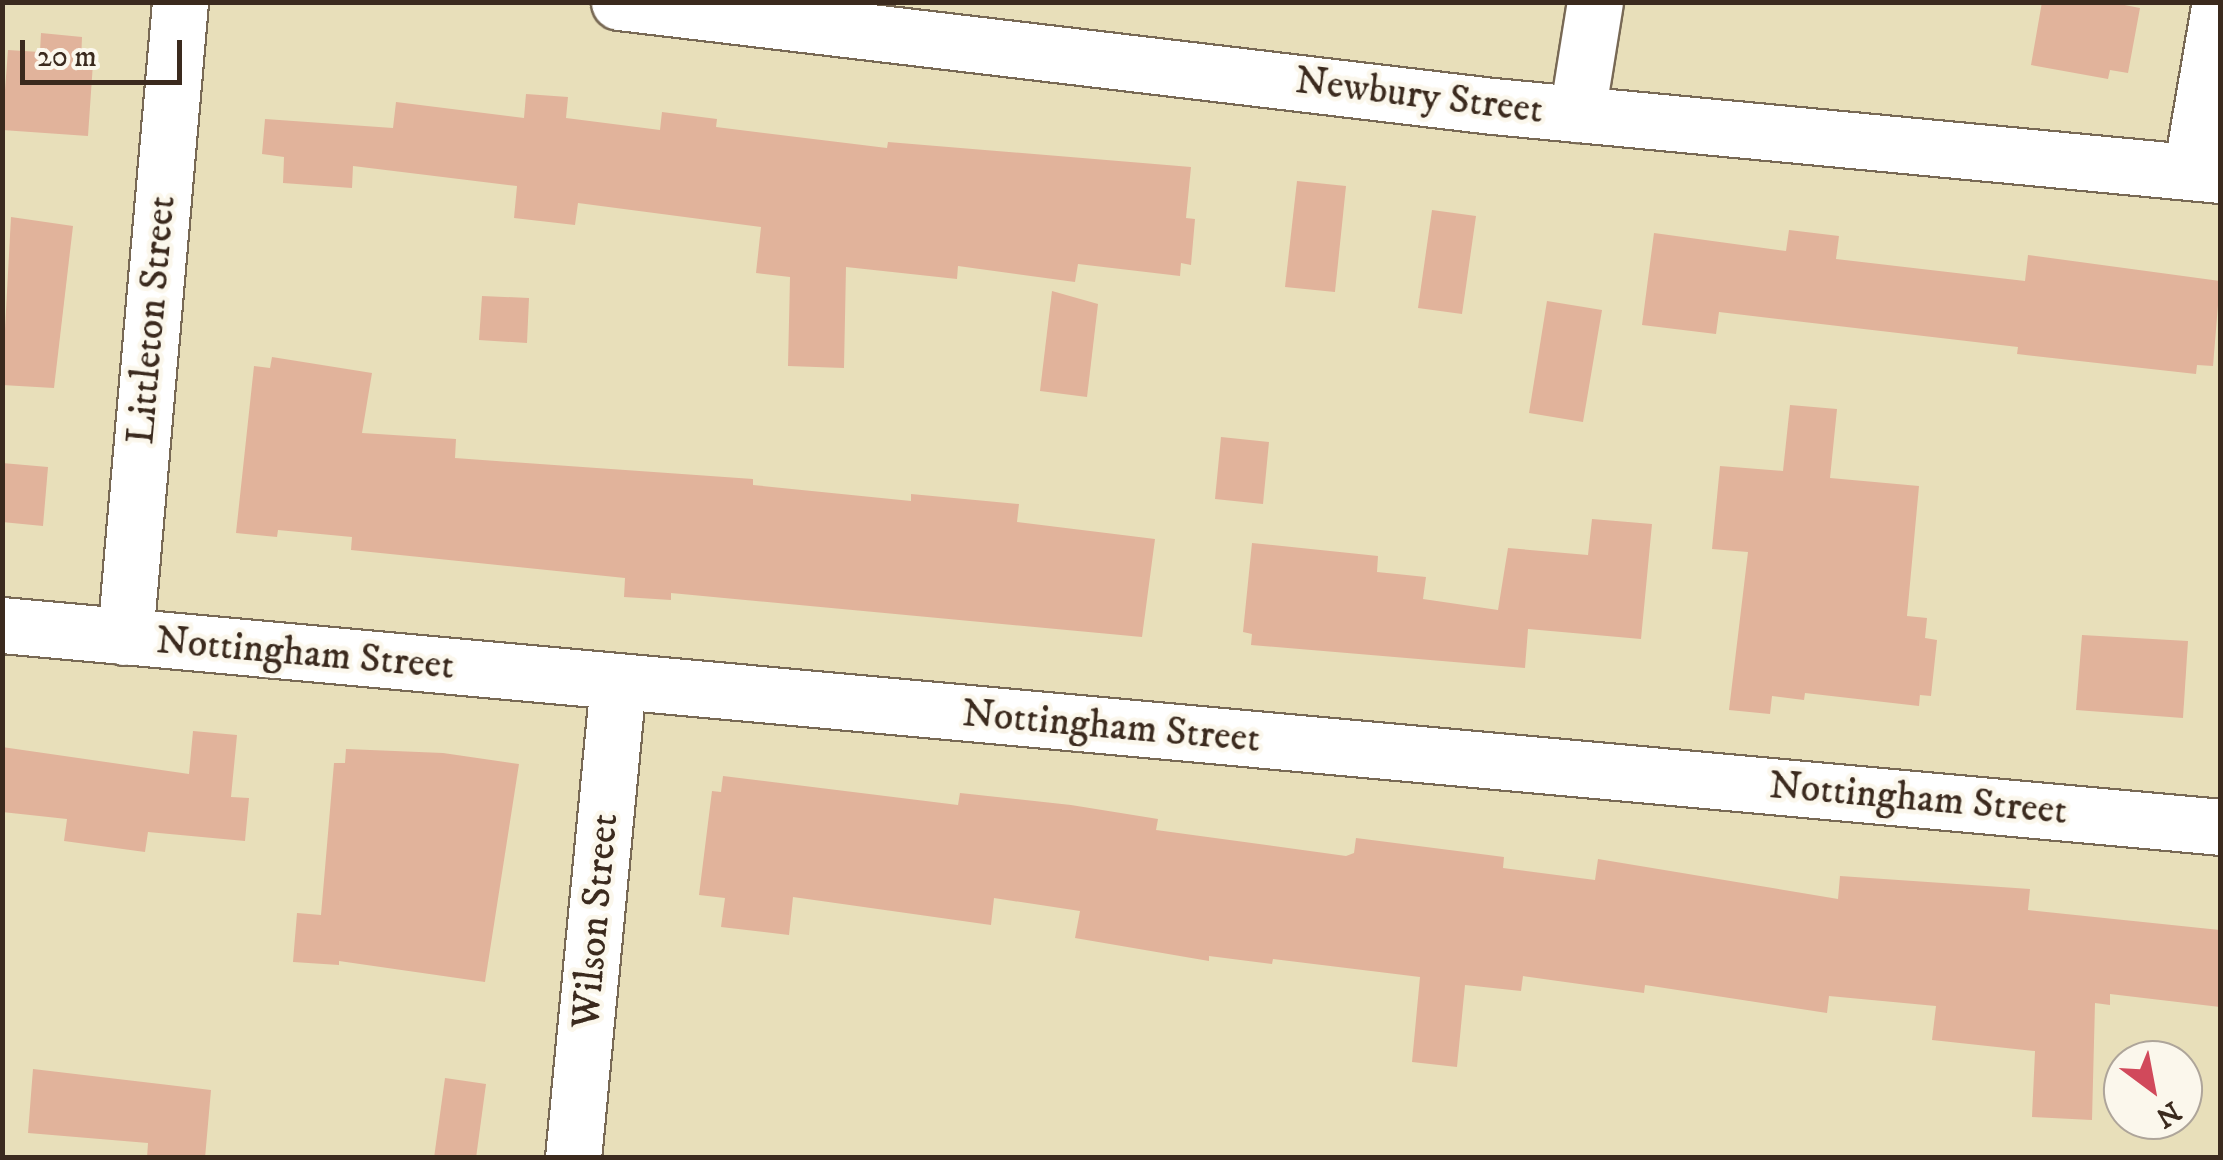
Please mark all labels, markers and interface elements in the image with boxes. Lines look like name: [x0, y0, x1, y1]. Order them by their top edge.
scale bar: [25, 20, 188, 82]
text: 20 m: [37, 39, 97, 76]
street label: Newbury Street: [1292, 57, 1546, 135]
street label: Littleton Street: [117, 194, 187, 446]
street label: Nottingham Street: [154, 617, 456, 691]
street label: Nottingham Street: [960, 690, 1262, 764]
street label: Nottingham Street: [1767, 762, 2069, 836]
street label: Wilson Street: [563, 811, 629, 1031]
north arrow: [2103, 1040, 2203, 1140]
text: N: [2149, 1093, 2187, 1135]

